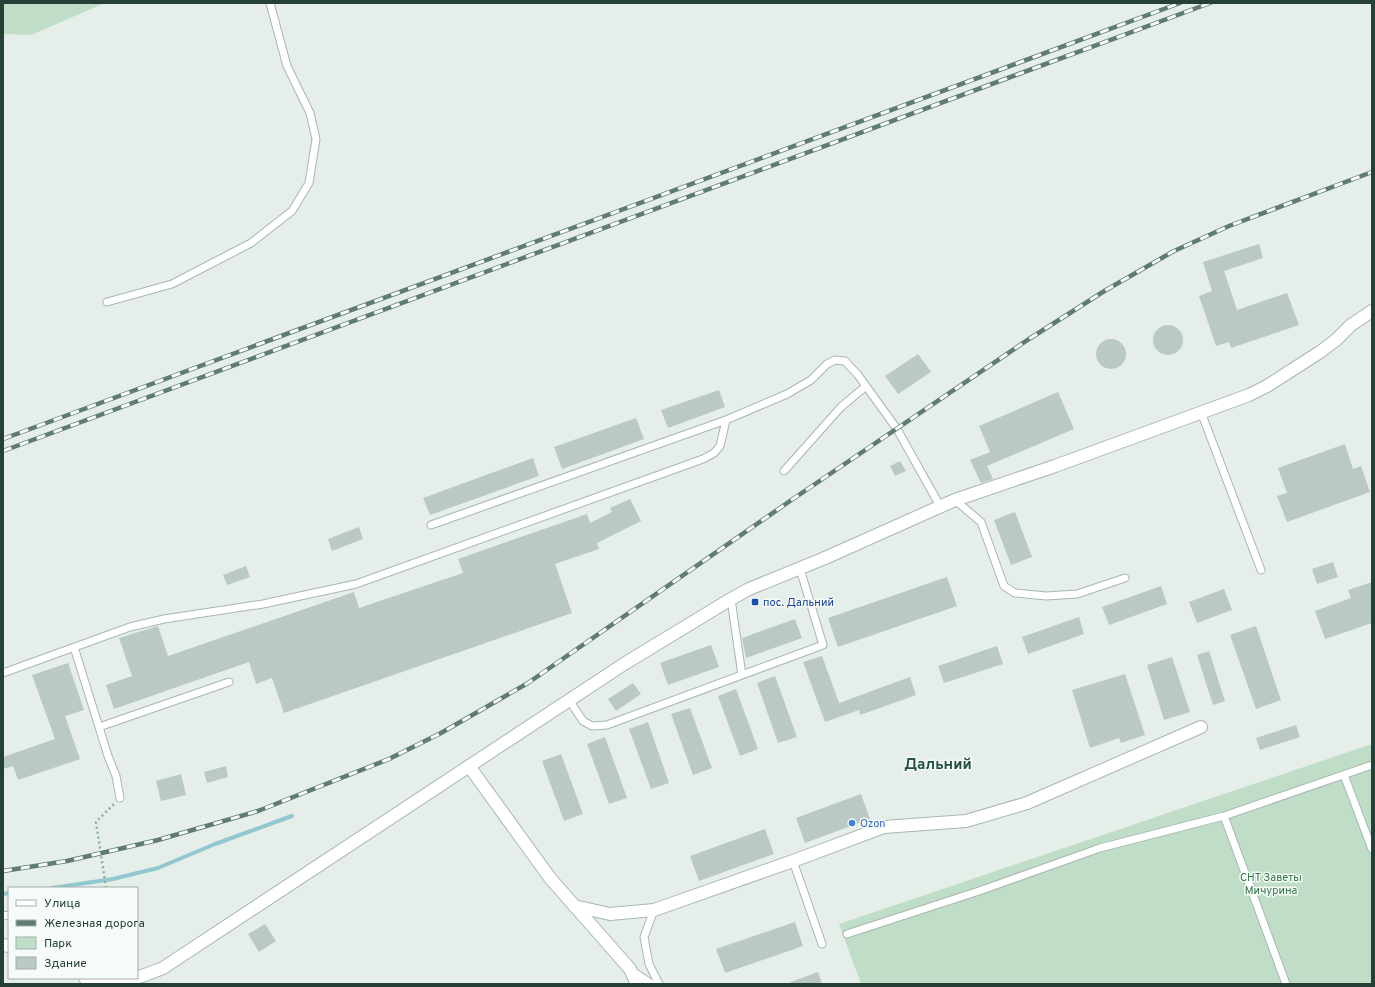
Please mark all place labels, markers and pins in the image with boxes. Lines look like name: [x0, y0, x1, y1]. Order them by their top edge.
place label: пос. Дальний: [763, 596, 834, 610]
marker: пос. Дальний: [750, 597, 760, 607]
place label: Ozon: [860, 817, 886, 831]
marker: Ozon: [847, 818, 857, 828]

